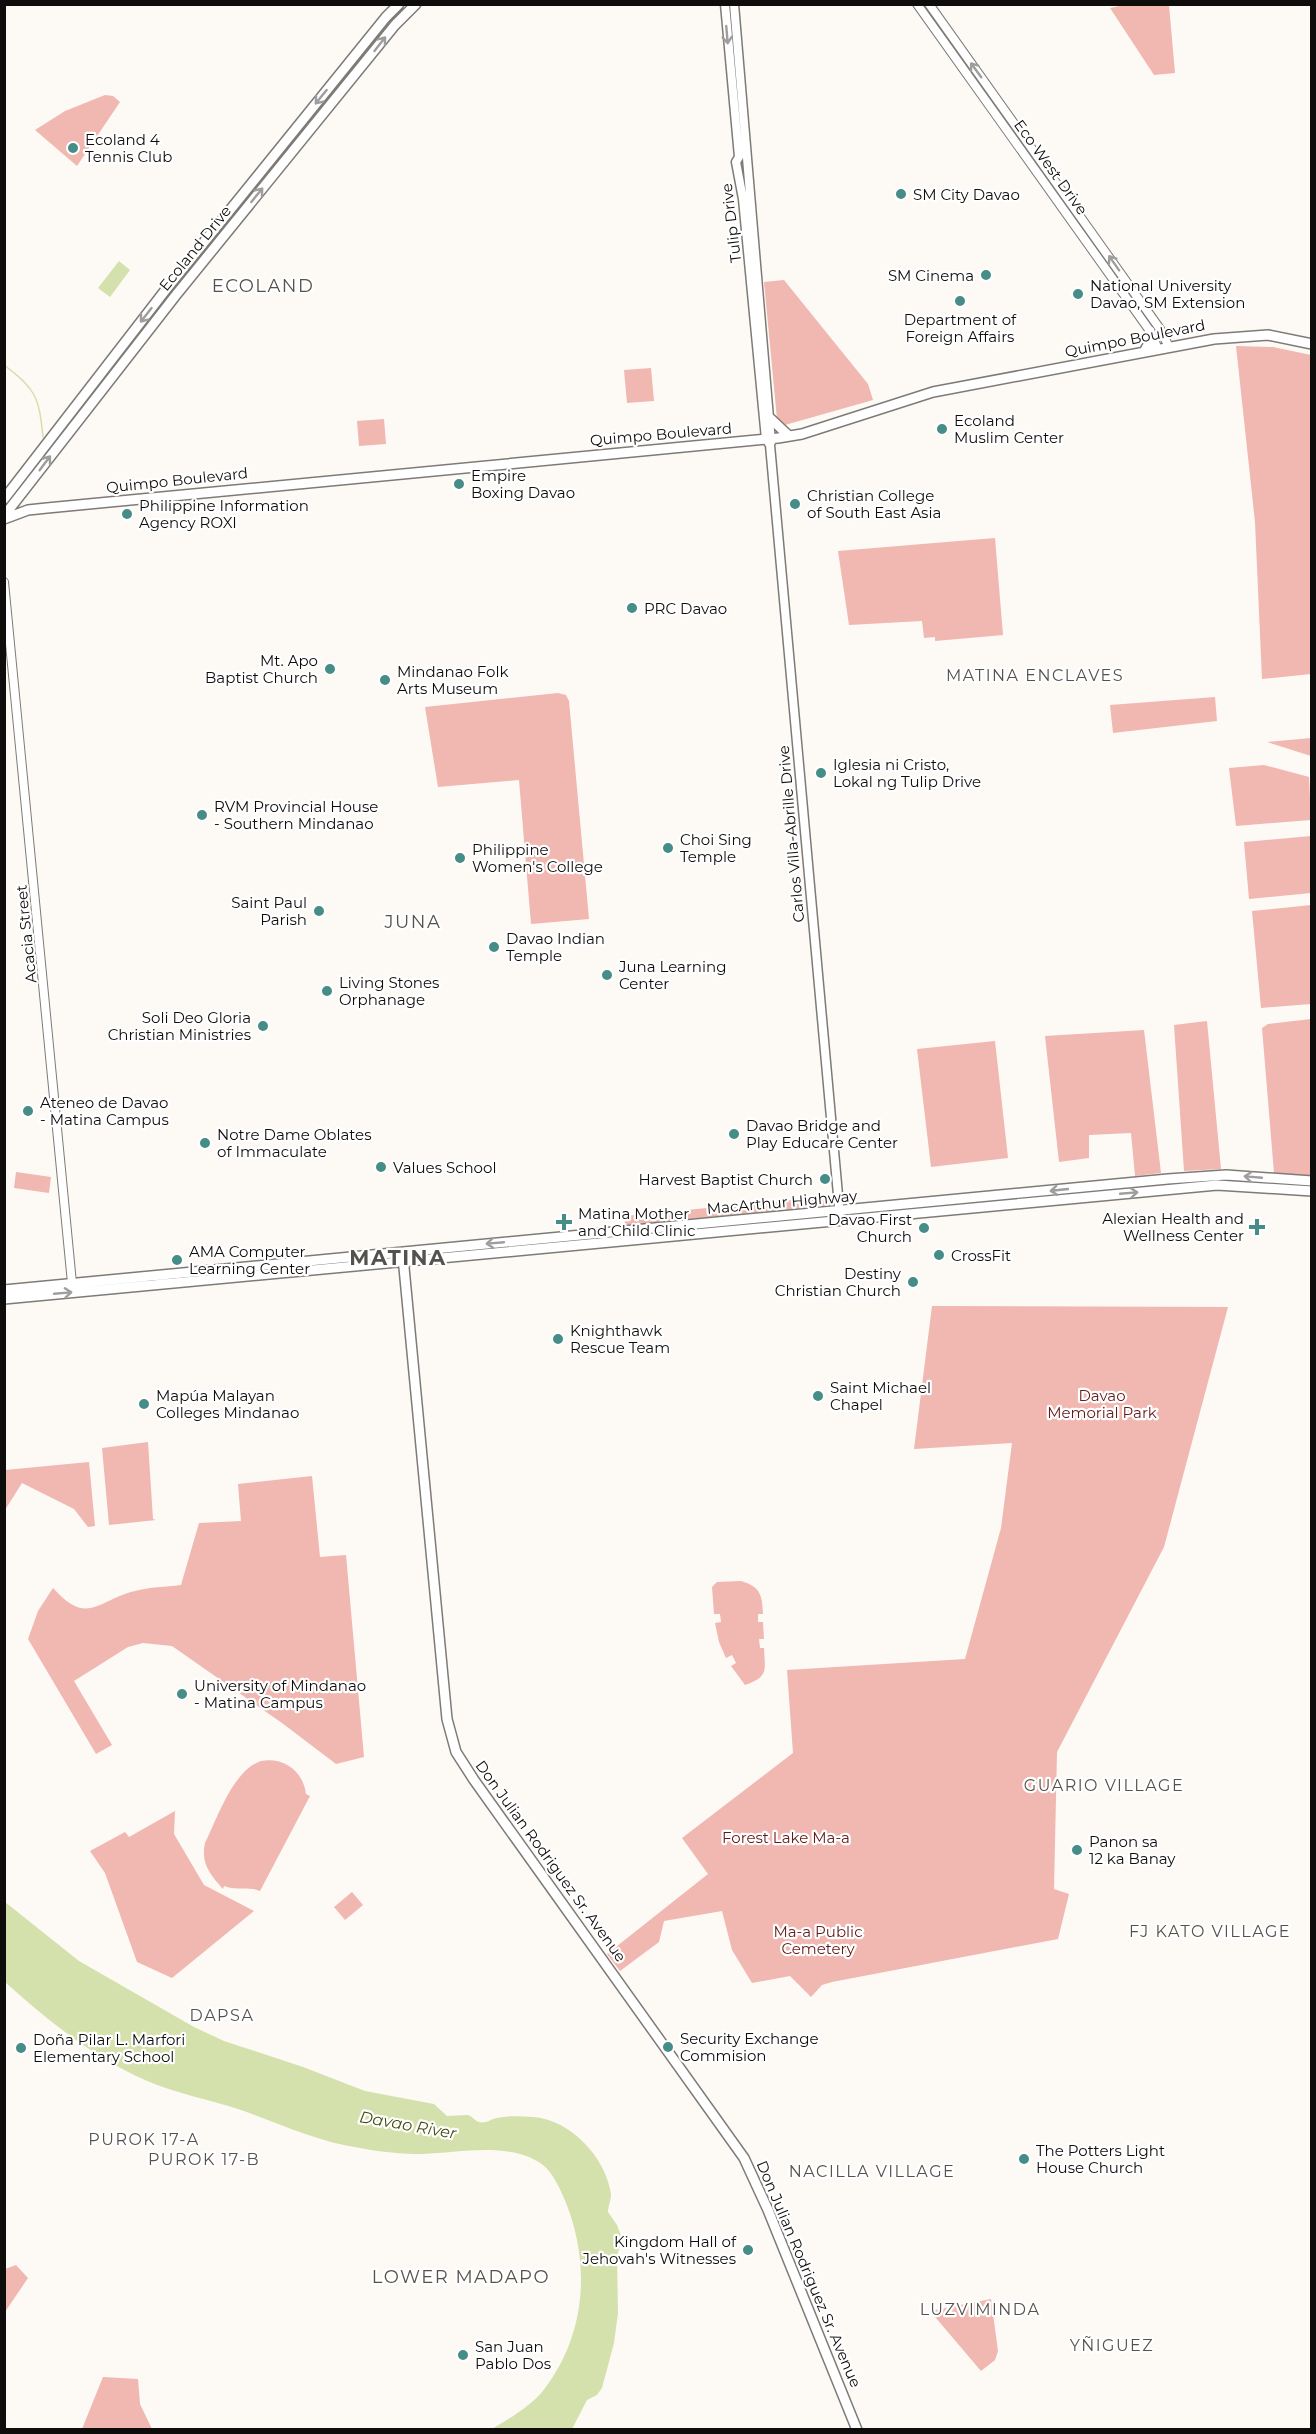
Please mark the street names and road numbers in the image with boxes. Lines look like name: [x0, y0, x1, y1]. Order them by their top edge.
street label: Eco West Drive: [1010, 116, 1092, 218]
street label: Tulip Drive: [717, 182, 745, 264]
street label: Ecoland Drive: [155, 202, 235, 294]
street label: Quimpo Boulevard: [1063, 315, 1207, 361]
street label: Quimpo Boulevard: [589, 418, 733, 450]
street label: Quimpo Boulevard: [105, 463, 249, 497]
street label: Carlos Villa-Abrille Drive: [774, 745, 808, 923]
street label: Acacia Street: [11, 884, 41, 984]
street label: MacArthur Highway: [706, 1186, 859, 1218]
street label: Don Julian Rodriguez Sr. Avenue: [471, 1756, 631, 1966]
street label: Don Julian Rodriguez Sr. Avenue: [752, 2158, 866, 2390]

